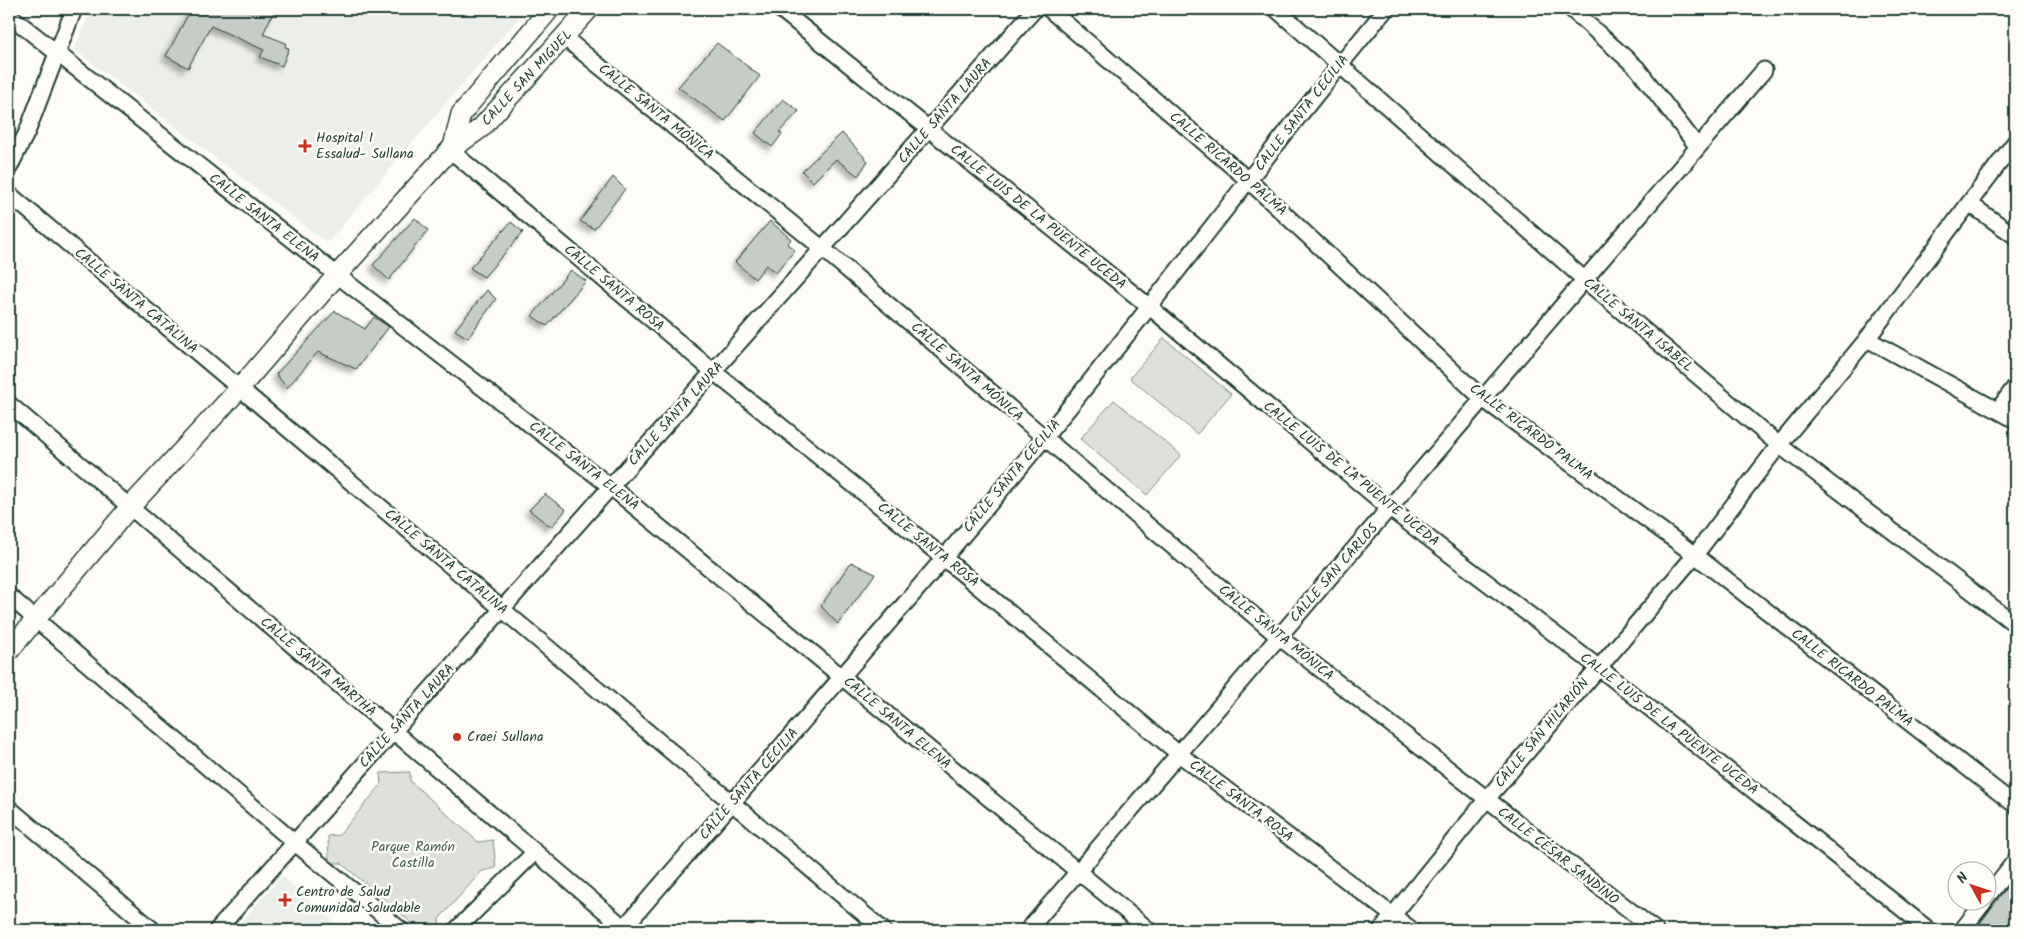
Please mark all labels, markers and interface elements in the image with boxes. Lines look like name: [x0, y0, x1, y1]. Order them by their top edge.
street label: CALLE SAN MIGUEL: [476, 25, 578, 131]
street label: CALLE SANTA CECILIA: [1249, 50, 1355, 176]
street label: CALLE SANTA LAURA: [893, 53, 997, 169]
street label: CALLE SANTA MÓNICA: [593, 58, 719, 166]
street label: CALLE RICARDO PALMA: [1164, 106, 1292, 222]
place label: Hospital I Essalud- Sullana: [316, 127, 414, 165]
marker: Hospital I Essalud- Sullana: [298, 139, 312, 153]
street label: CALLE LUIS DE LA PUENTE UCEDA: [945, 139, 1131, 295]
street label: CALLE SANTA ELENA: [204, 168, 324, 268]
street label: CALLE SANTA ROSA: [559, 239, 669, 337]
street label: CALLE SANTA CATALINA: [69, 242, 203, 360]
street label: CALLE SANTA ISABEL: [1578, 272, 1698, 378]
street label: CALLE SANTA MÓNICA: [906, 317, 1028, 427]
street label: CALLE SANTA LAURA: [623, 357, 729, 471]
street label: CALLE RICARDO PALMA: [1464, 378, 1598, 486]
street label: CALLE LUIS DE LA PUENTE UCEDA: [1258, 396, 1444, 552]
street label: CALLE SANTA CECILIA: [958, 414, 1066, 538]
street label: CALLE SANTA ELENA: [524, 416, 644, 516]
street label: CALLE SANTA ROSA: [872, 497, 984, 593]
street label: CALLE SANTA CATALINA: [379, 503, 513, 621]
street label: CALLE SAN CARLOS: [1284, 518, 1384, 628]
street label: CALLE SANTA MÓNICA: [1213, 579, 1339, 687]
street label: CALLE SANTA MARTHA: [255, 612, 381, 722]
street label: CALLE RICARDO PALMA: [1786, 623, 1918, 733]
street label: CALLE LUIS DE LA PUENTE UCEDA: [1575, 647, 1763, 801]
street label: CALLE SANTA LAURA: [354, 659, 460, 773]
street label: CALLE SANTA ELENA: [838, 671, 956, 775]
street label: CALLE SAN HILARIÓN: [1489, 673, 1595, 793]
street label: CALLE SANTA CECILIA: [694, 723, 804, 845]
place label: Craei Sullana: [467, 726, 543, 748]
marker: Craei Sullana: [451, 731, 463, 743]
street label: CALLE SANTA ROSA: [1184, 754, 1298, 848]
street label: CALLE CÉSAR SANDINO: [1492, 801, 1624, 911]
park label: Parque Ramón Castilla: [371, 836, 455, 874]
north arrow: [1946, 862, 1996, 912]
text: N: [1952, 868, 1974, 889]
place label: Centro de Salud Comunidad Saludable: [296, 881, 421, 919]
marker: Centro de Salud Comunidad Saludable: [278, 893, 292, 907]

